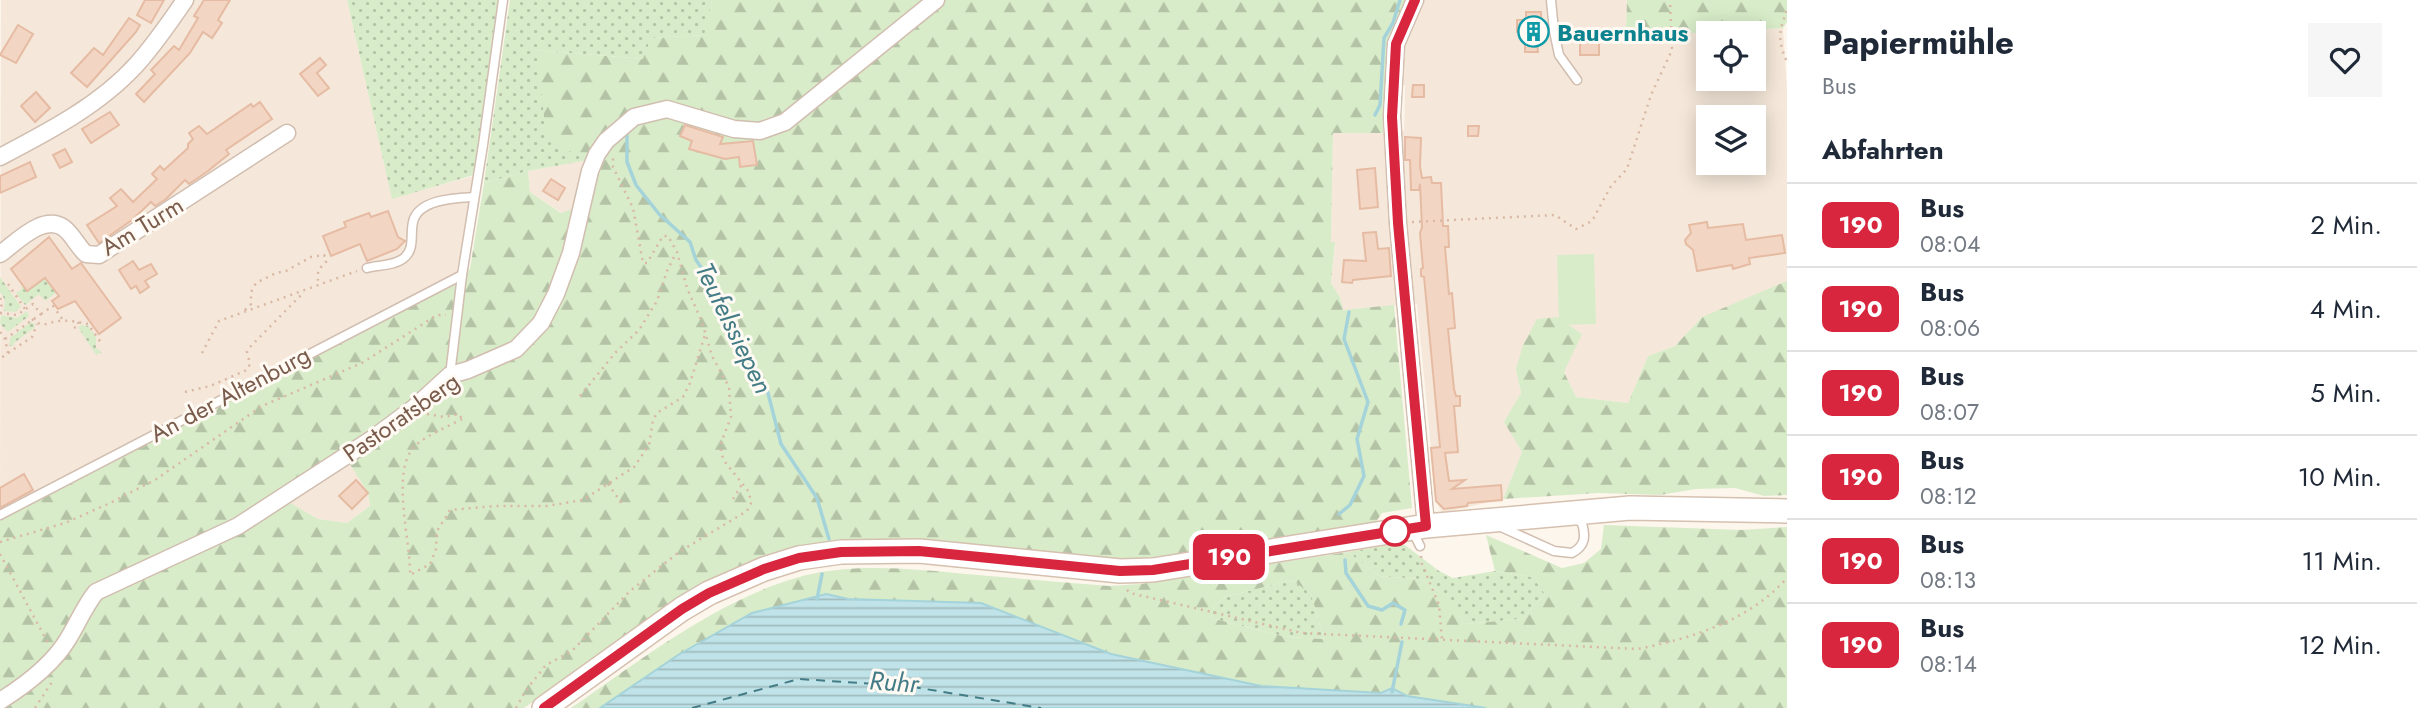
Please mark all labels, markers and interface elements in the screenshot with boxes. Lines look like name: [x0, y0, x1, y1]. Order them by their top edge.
building icon: Bauernhaus: [1517, 15, 1551, 49]
place label: Bauernhaus: [1557, 15, 1688, 50]
text: Papiermühle: [1822, 19, 2014, 66]
map controls: [1696, 21, 1766, 175]
button: locate: [1696, 21, 1766, 91]
button: heart: [2308, 23, 2382, 97]
text: Bus: [1822, 69, 1856, 103]
button: layers: [1696, 105, 1766, 175]
text: Abfahrten: [1822, 131, 1944, 169]
street label: Am Turm: [94, 188, 190, 264]
text: Bus: [1920, 189, 1964, 227]
text: 2 Min.: [2310, 206, 2382, 244]
text: 190: [1838, 207, 1883, 242]
text: 08:04: [1920, 227, 1980, 261]
water label: Teufelssiepen: [686, 256, 782, 400]
text: Bus: [1920, 273, 1964, 311]
text: 4 Min.: [2310, 290, 2382, 328]
text: 190: [1838, 291, 1883, 326]
text: 08:06: [1920, 311, 1980, 345]
street label: An der Altenburg: [144, 337, 316, 451]
text: Bus: [1920, 357, 1964, 395]
street label: Pastoratsberg: [336, 364, 466, 470]
text: 5 Min.: [2310, 374, 2382, 412]
text: 190: [1838, 375, 1883, 410]
text: 08:07: [1920, 395, 1979, 429]
text: Bus: [1920, 441, 1964, 479]
text: 10 Min.: [2298, 458, 2382, 496]
text: 190: [1838, 459, 1883, 494]
text: 08:12: [1920, 479, 1977, 513]
unlabelled marker: [1380, 516, 1410, 546]
text: Bus: [1920, 525, 1964, 563]
line badge: 190: [1189, 534, 1269, 580]
text: 190: [1207, 539, 1251, 574]
text: 11 Min.: [2302, 542, 2382, 580]
text: 190: [1838, 543, 1883, 578]
text: 08:13: [1920, 563, 1976, 597]
text: Bus: [1920, 609, 1964, 647]
text: 12 Min.: [2298, 626, 2382, 664]
text: 190: [1838, 627, 1883, 662]
text: 08:14: [1920, 647, 1977, 681]
water label: Ruhr: [868, 661, 921, 703]

